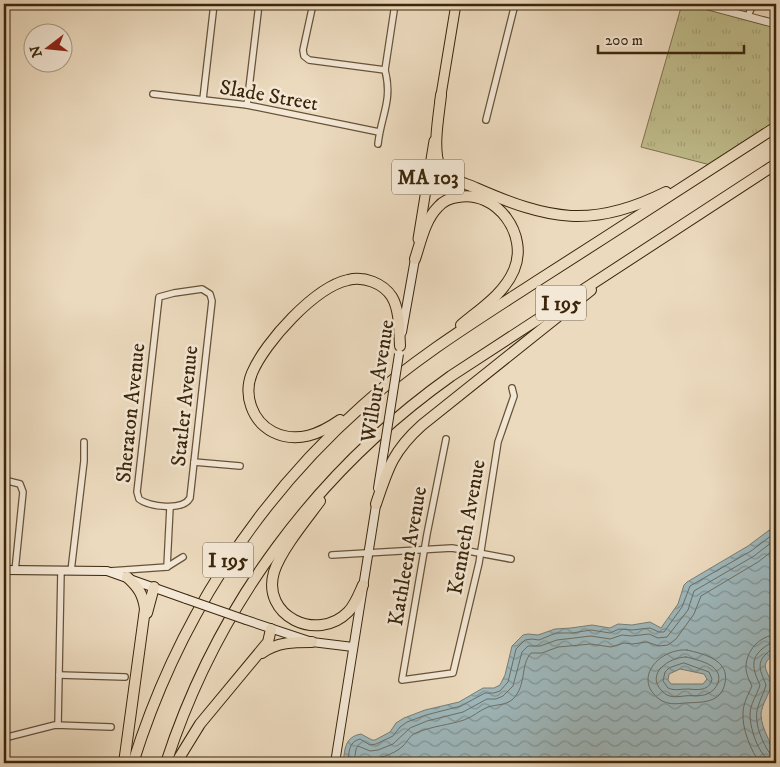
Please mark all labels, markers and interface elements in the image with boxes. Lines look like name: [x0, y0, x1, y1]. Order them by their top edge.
north arrow: [22, 22, 72, 72]
scale bar: [598, 22, 744, 54]
text: 200 m: [605, 31, 643, 50]
text: N: [26, 43, 47, 59]
street label: Slade Street: [218, 75, 320, 117]
road number: MA 103: [392, 160, 464, 194]
road number: I 195: [536, 286, 586, 320]
street label: Wilbur Avenue: [355, 318, 401, 445]
street label: Sheraton Avenue: [111, 342, 151, 484]
street label: Statler Avenue: [166, 344, 204, 468]
street label: Kenneth Avenue: [442, 457, 492, 597]
street label: Kathleen Avenue: [383, 484, 433, 628]
road number: I 195: [203, 542, 253, 578]

